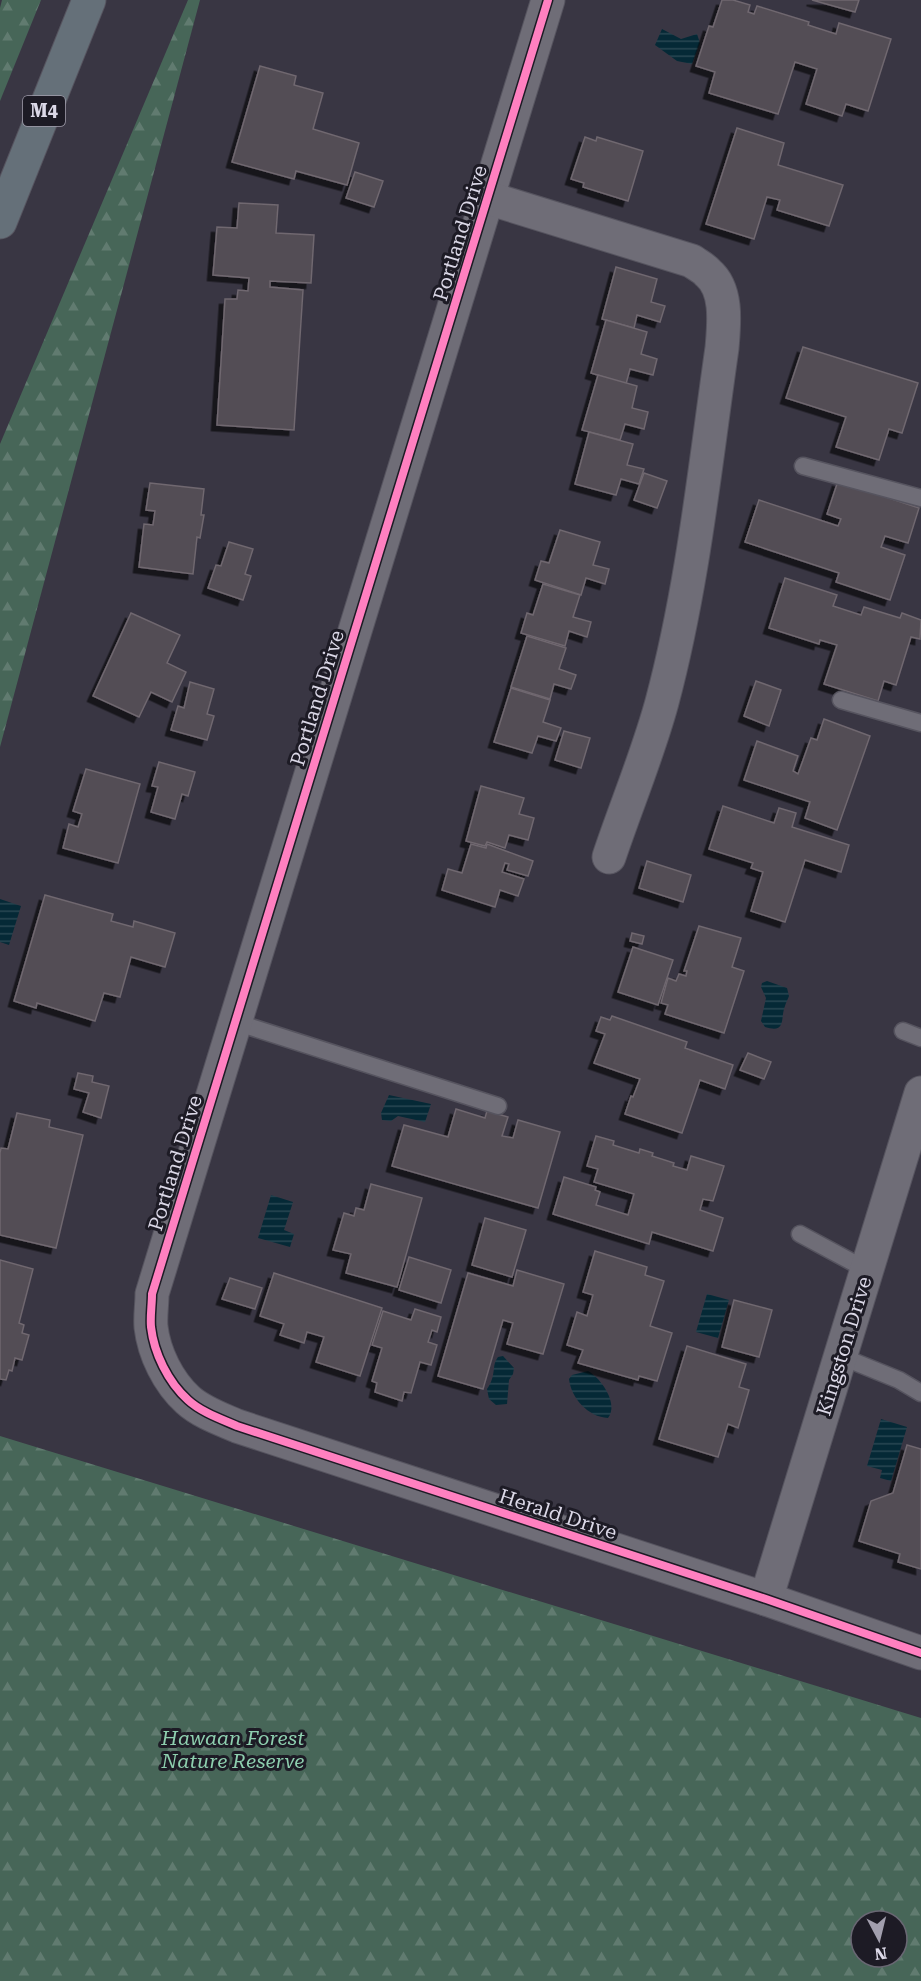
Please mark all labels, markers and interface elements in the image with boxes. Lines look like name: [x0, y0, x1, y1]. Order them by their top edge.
road number: M4: [23, 96, 65, 126]
street label: Portland Drive: [428, 162, 492, 304]
street label: Portland Drive: [285, 627, 349, 769]
street label: Portland Drive: [143, 1092, 207, 1234]
street label: Kingston Drive: [811, 1273, 877, 1419]
street label: Herald Drive: [496, 1484, 620, 1544]
park label: Hawaan Forest Nature Reserve: [160, 1726, 305, 1773]
north arrow: [849, 1909, 909, 1969]
text: N: [873, 1943, 888, 1964]

